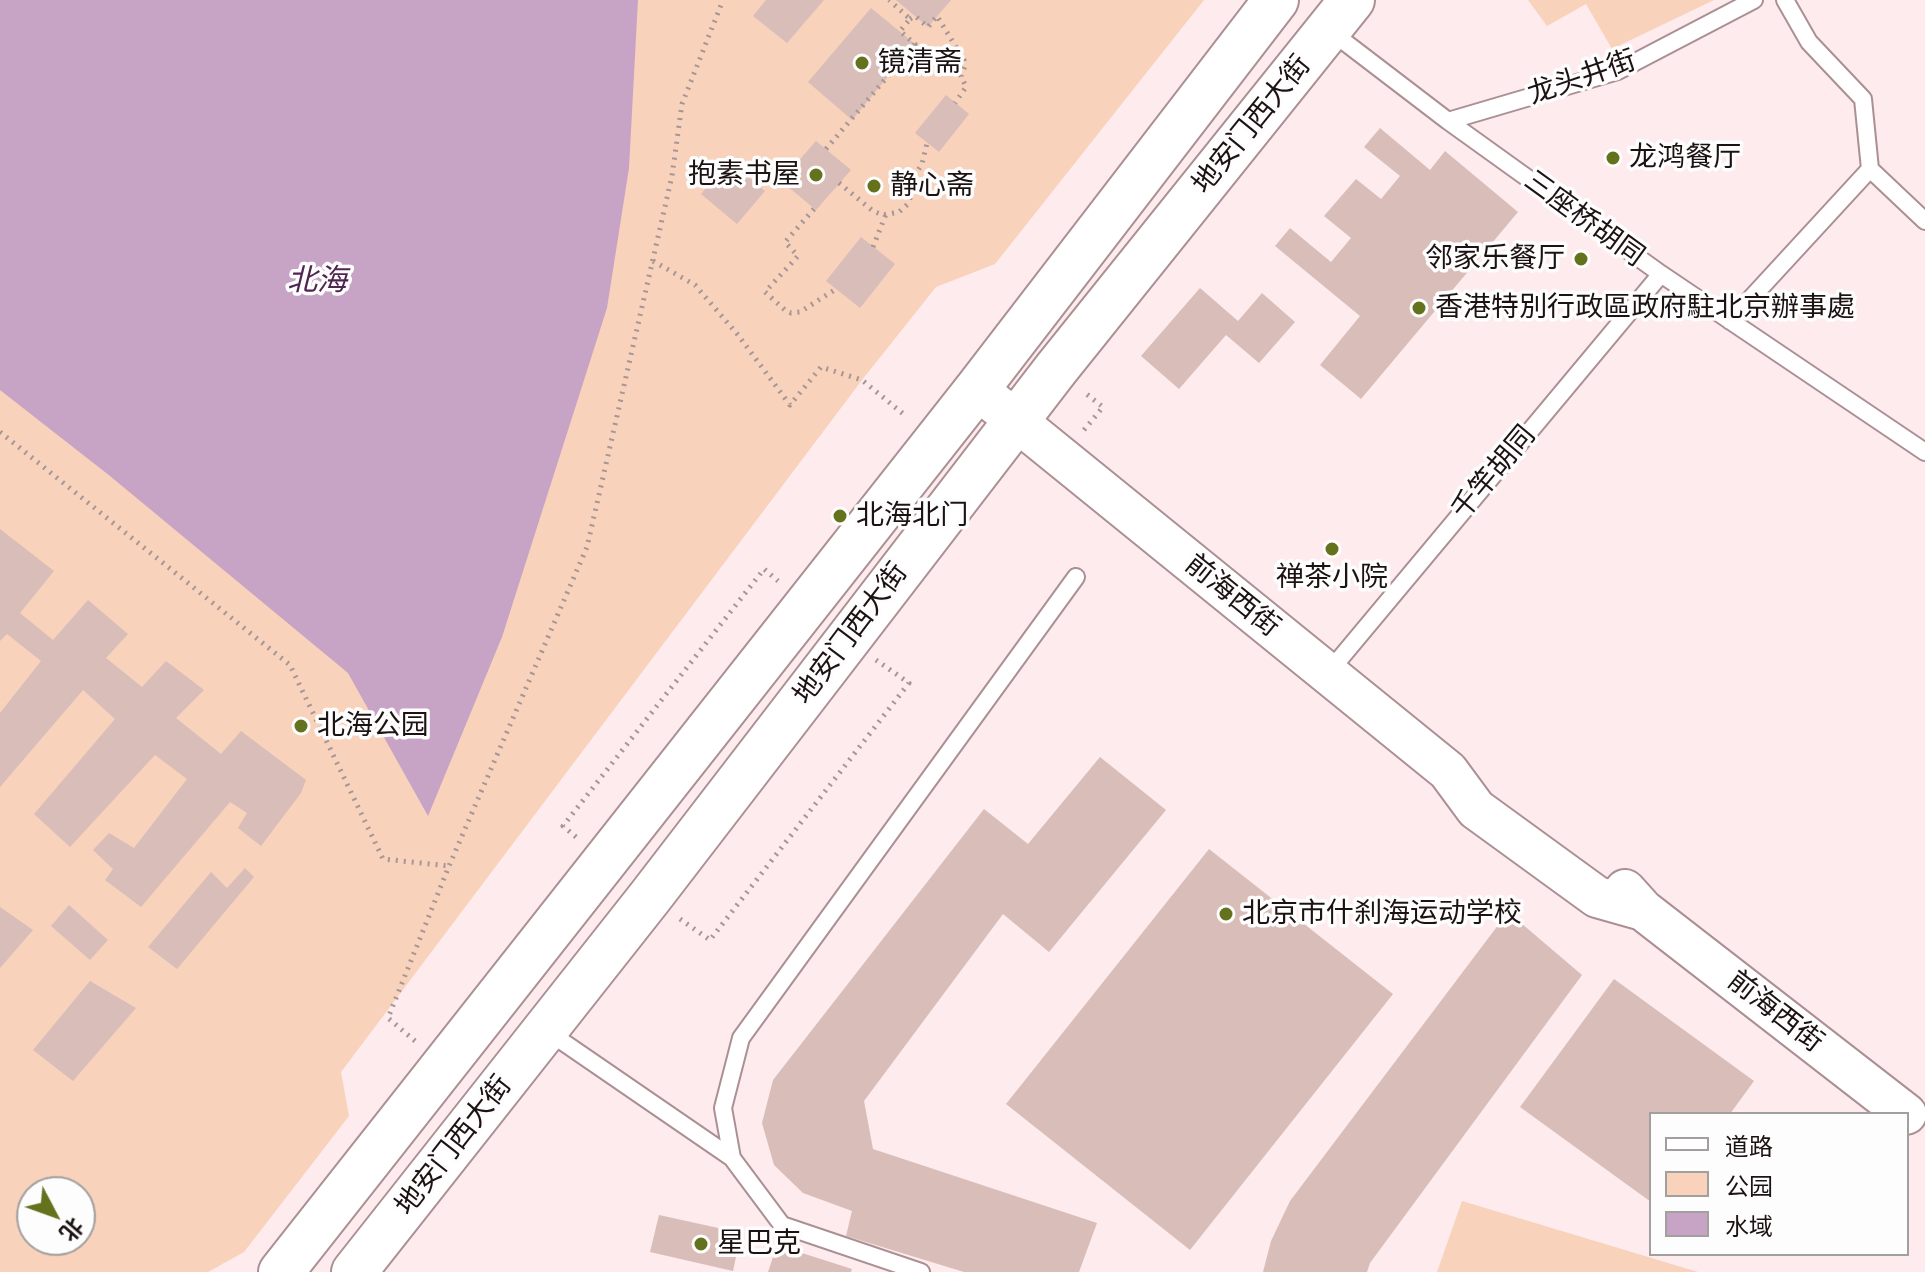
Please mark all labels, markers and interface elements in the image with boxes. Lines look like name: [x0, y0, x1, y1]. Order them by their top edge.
street label: 龙头井街: [1524, 44, 1640, 112]
place label: 镜清斋: [878, 46, 962, 80]
street label: 地安门西大街: [1186, 49, 1318, 201]
marker: 镜清斋: [853, 54, 871, 72]
place label: 龙鸿餐厅: [1629, 141, 1741, 175]
marker: 龙鸿餐厅: [1604, 149, 1622, 167]
place label: 抱素书屋: [688, 158, 800, 192]
street label: 三座桥胡同: [1517, 164, 1651, 274]
marker: 抱素书屋: [807, 166, 825, 184]
place label: 静心斋: [890, 169, 974, 203]
marker: 静心斋: [865, 177, 883, 195]
place label: 邻家乐餐厅: [1425, 242, 1565, 276]
marker: 邻家乐餐厅: [1572, 250, 1590, 268]
water label: 北海: [287, 263, 347, 299]
place label: 香港特別行政區政府駐北京辦事處: [1435, 291, 1855, 325]
marker: 香港特別行政區政府駐北京辦事處: [1410, 299, 1428, 317]
street label: 千竿胡同: [1445, 419, 1543, 527]
place label: 北海北门: [856, 499, 968, 533]
marker: 北海北门: [831, 507, 849, 525]
marker: 禅茶小院: [1323, 540, 1341, 558]
street label: 前海西街: [1178, 548, 1286, 644]
street label: 地安门西大街: [787, 557, 915, 711]
place label: 禅茶小院: [1276, 561, 1388, 595]
place label: 北海公园: [317, 709, 429, 743]
marker: 北海公园: [292, 717, 310, 735]
place label: 北京市什刹海运动学校: [1242, 897, 1522, 931]
marker: 北京市什刹海运动学校: [1217, 905, 1235, 923]
street label: 前海西街: [1721, 964, 1829, 1060]
street label: 地安门西大街: [389, 1069, 519, 1223]
legend: [1649, 1112, 1909, 1256]
text: 道路: [1725, 1129, 1773, 1162]
text: 公园: [1725, 1169, 1773, 1202]
north arrow: [16, 1176, 96, 1256]
text: 水域: [1725, 1209, 1773, 1242]
text: 北: [54, 1212, 91, 1249]
place label: 星巴克: [717, 1227, 801, 1261]
marker: 星巴克: [692, 1235, 710, 1253]

